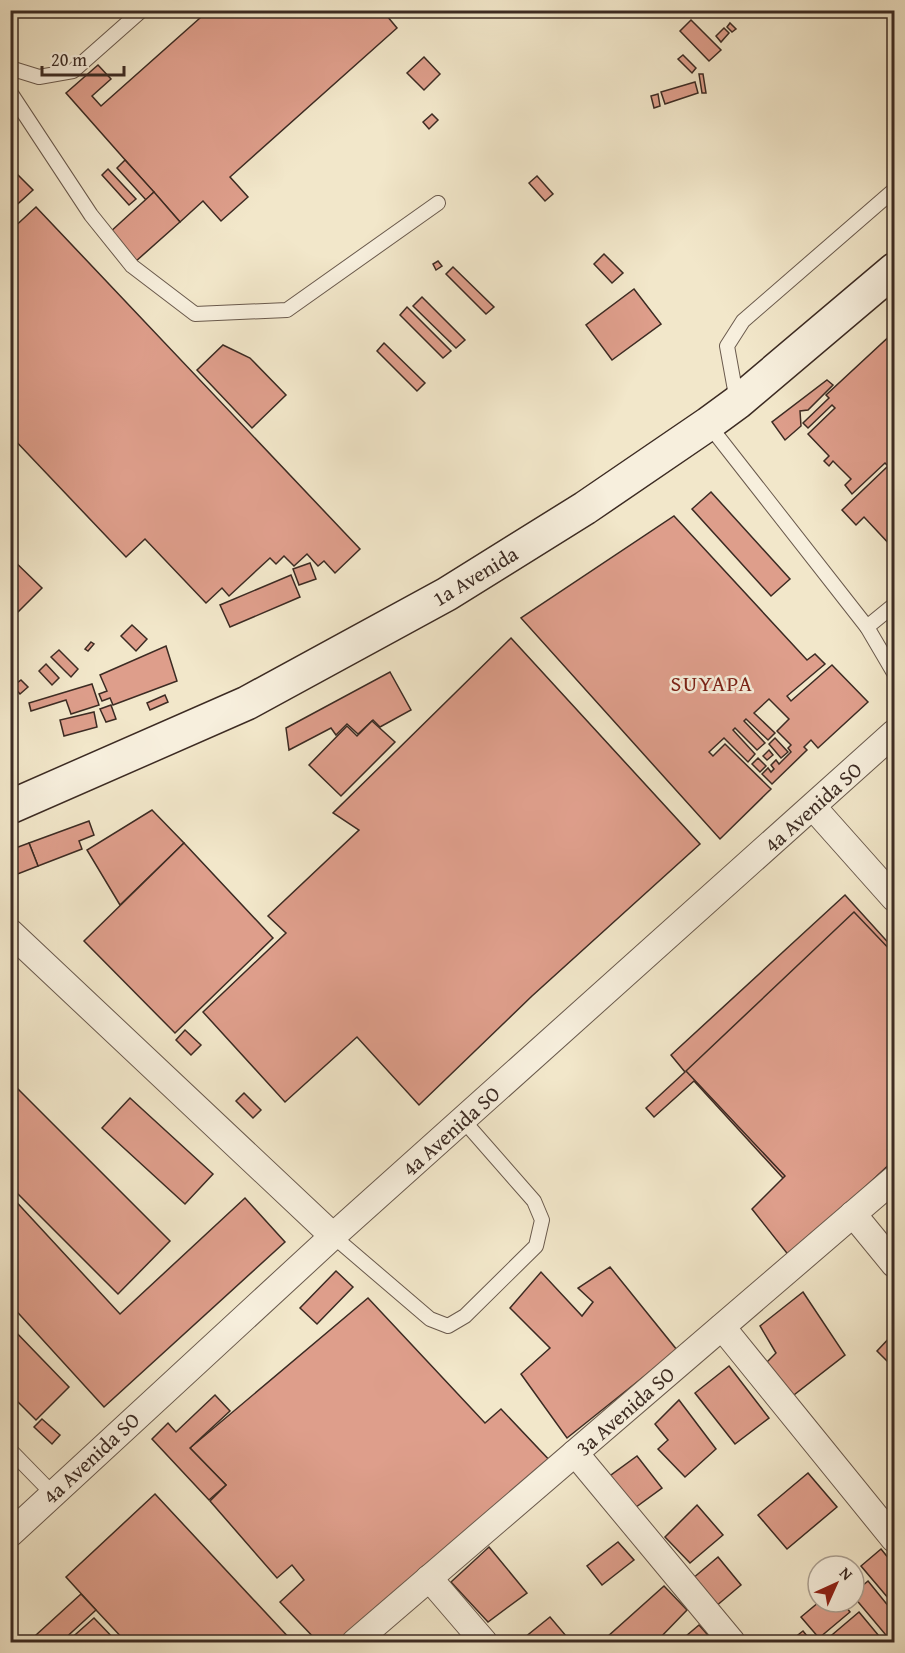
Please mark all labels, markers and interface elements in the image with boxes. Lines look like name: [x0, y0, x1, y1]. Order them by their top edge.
scale bar: [42, 39, 124, 77]
text: 20 m: [51, 46, 87, 73]
street label: 1a Avenida: [426, 538, 524, 614]
district label: SUYAPA: [671, 667, 753, 699]
street label: 4a Avenida SO: [757, 754, 869, 860]
street label: 4a Avenida SO: [395, 1078, 507, 1184]
street label: 3a Avenida SO: [569, 1359, 681, 1463]
street label: 4a Avenida SO: [36, 1405, 146, 1511]
north arrow: [806, 1554, 866, 1614]
text: N: [834, 1561, 859, 1586]

